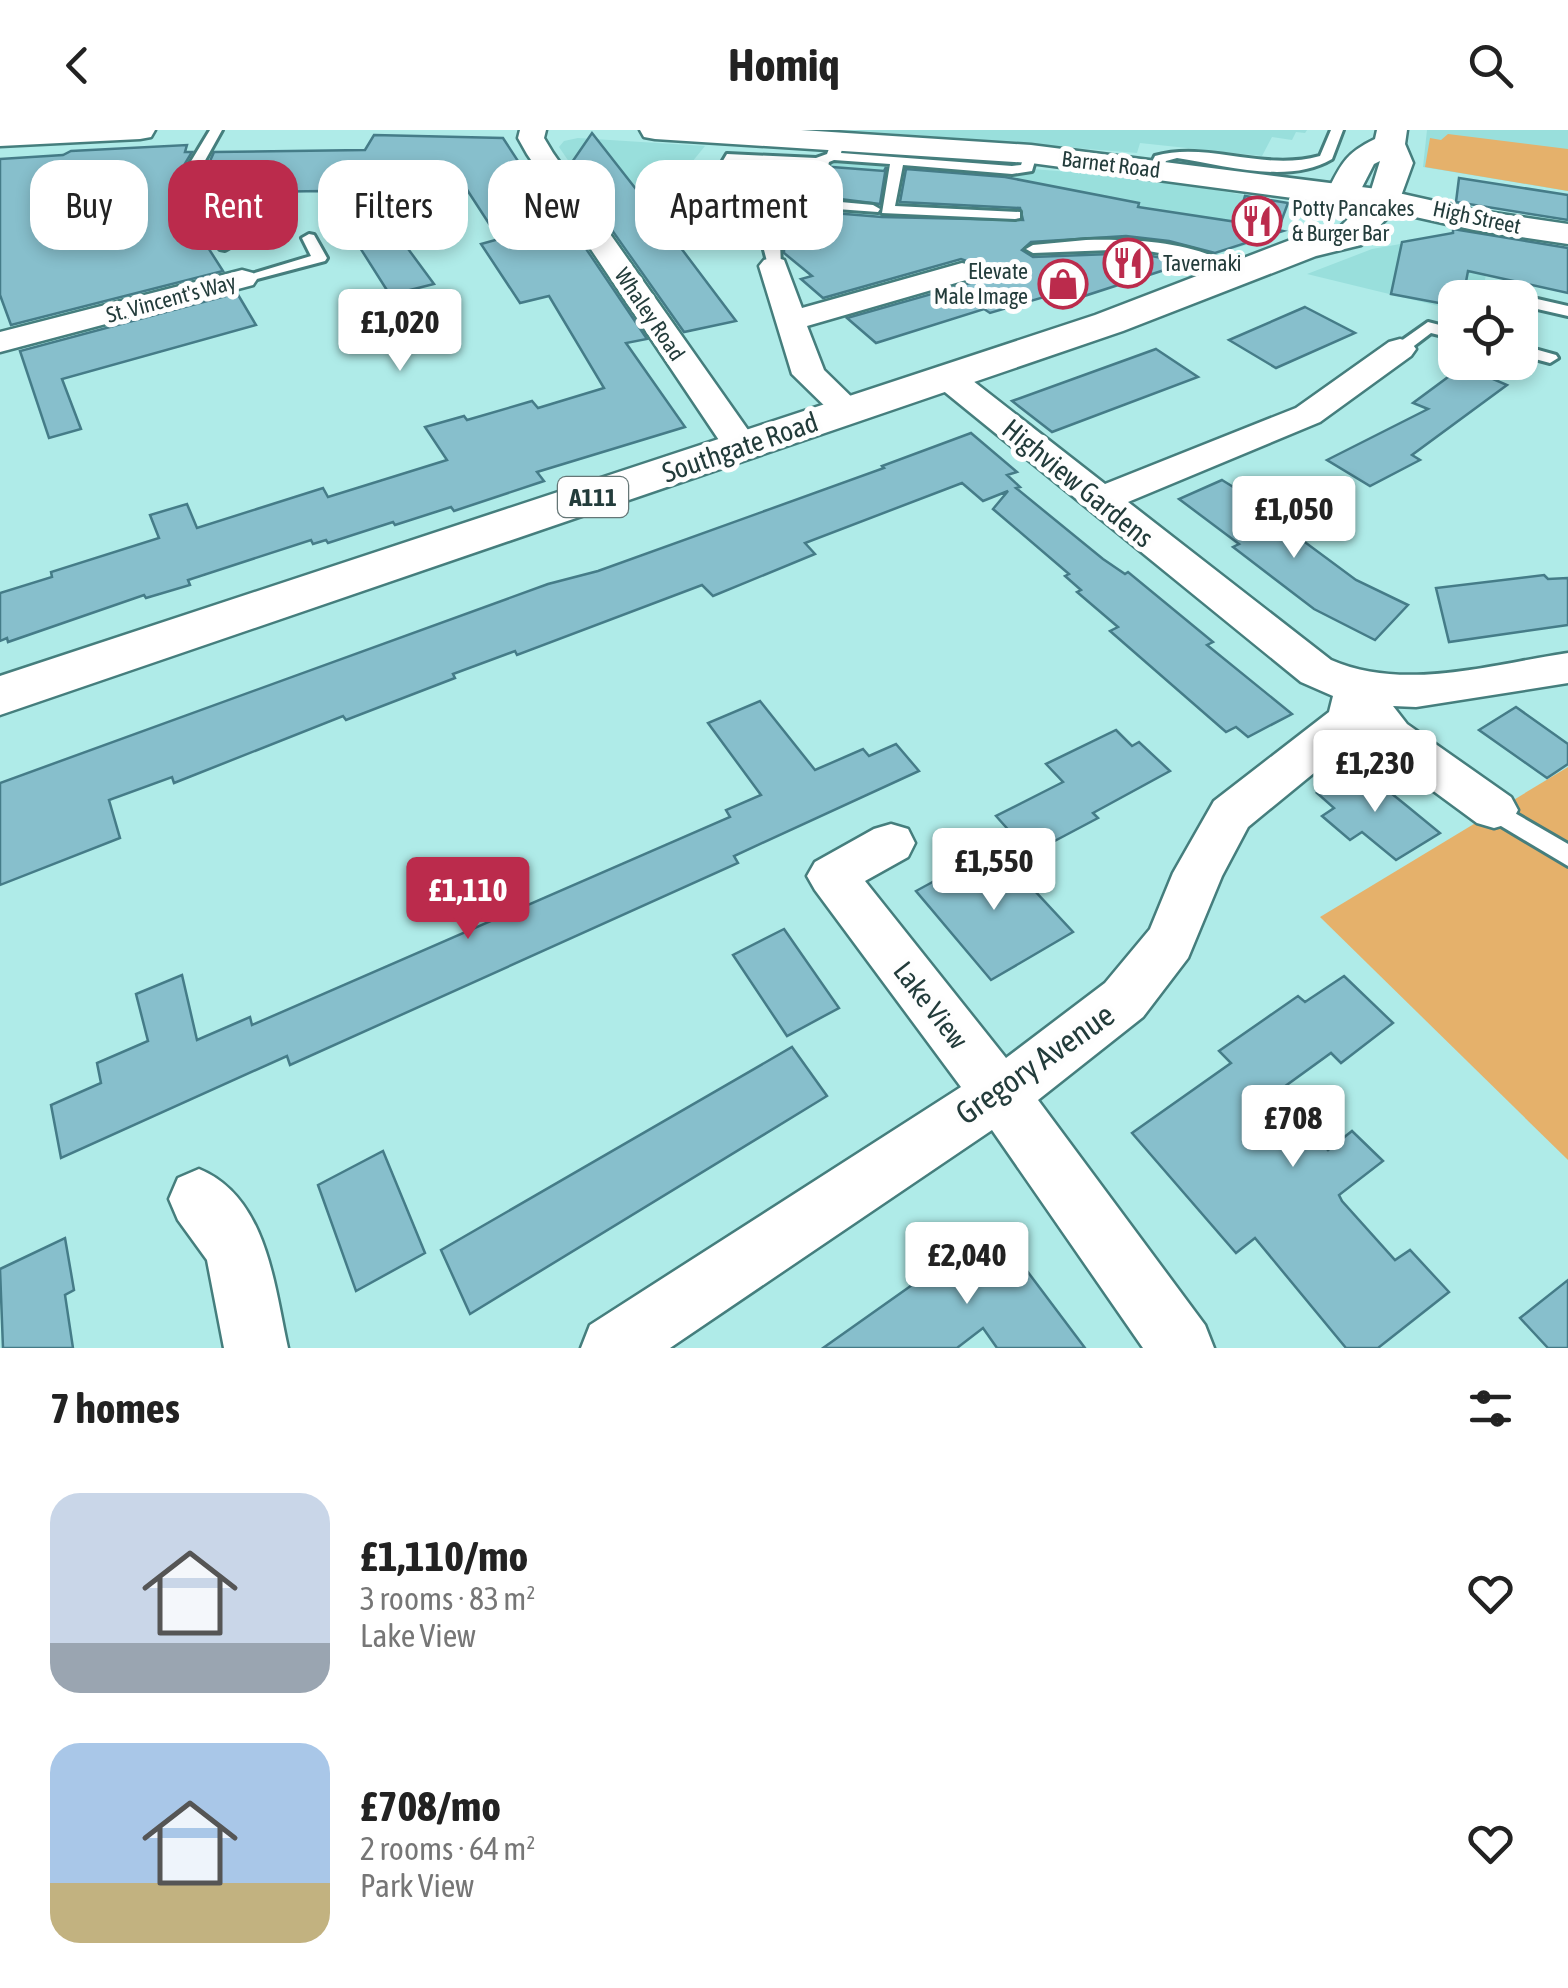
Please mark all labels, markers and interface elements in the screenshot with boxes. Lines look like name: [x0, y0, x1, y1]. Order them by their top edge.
icon: back: [50, 38, 105, 93]
icon: search: [1463, 38, 1518, 93]
text: Homiq: [728, 39, 840, 91]
street label: Barnet Road: [1060, 145, 1162, 183]
chip: Buy: [30, 160, 148, 250]
chip: Rent: [168, 160, 298, 250]
chip: Filters: [318, 160, 468, 250]
chip: New: [488, 160, 615, 250]
chip: Apartment: [635, 160, 843, 250]
restaurant icon: Potty Pancakes & Burger Bar: [1231, 195, 1283, 247]
place label: Potty Pancakes & Burger Bar: [1292, 195, 1414, 246]
street label: High Street: [1431, 195, 1523, 239]
restaurant icon: Tavernaki: [1102, 237, 1154, 289]
place label: Tavernaki: [1163, 250, 1242, 276]
place label: Elevate Male Image: [934, 258, 1028, 309]
shop icon: Elevate Male Image: [1037, 258, 1089, 310]
street label: Whaley Road: [609, 263, 691, 365]
street label: St. Vincent's Way: [103, 268, 239, 328]
map controls: [1438, 280, 1538, 380]
button: locate: [1438, 280, 1538, 380]
pin: £1,020: [319, 289, 481, 374]
text: £1,020: [360, 303, 440, 340]
street label: Southgate Road: [658, 405, 822, 489]
street label: Highview Gardens: [996, 412, 1160, 554]
pin: £1,050: [1213, 476, 1375, 561]
road number: A111: [558, 477, 628, 517]
text: £1,050: [1254, 490, 1334, 527]
pin: £1,230: [1294, 730, 1456, 815]
text: £1,230: [1335, 744, 1415, 781]
pin: £1,550: [913, 828, 1075, 913]
text: £1,550: [954, 842, 1034, 879]
pin: £1,110: [387, 857, 549, 942]
text: £1,110: [428, 871, 508, 908]
street label: Lake View: [887, 955, 975, 1055]
street label: Gregory Avenue: [948, 995, 1121, 1132]
pin: £708: [1234, 1085, 1352, 1170]
text: £708: [1264, 1099, 1322, 1136]
pin: £2,040: [886, 1222, 1048, 1307]
text: £2,040: [927, 1236, 1007, 1273]
icon: filters: [1463, 1381, 1518, 1436]
text: 7 homes: [50, 1384, 180, 1432]
text: £1,110/mo: [360, 1532, 528, 1580]
icon: home: [130, 1533, 250, 1653]
icon: heart: [1463, 1566, 1518, 1621]
text: 3 rooms · 83 m²: [360, 1580, 535, 1617]
text: Lake View: [360, 1617, 476, 1654]
text: £708/mo: [360, 1782, 501, 1830]
icon: home: [130, 1783, 250, 1903]
icon: heart: [1463, 1816, 1518, 1871]
text: 2 rooms · 64 m²: [360, 1830, 535, 1867]
text: Park View: [360, 1867, 474, 1904]

